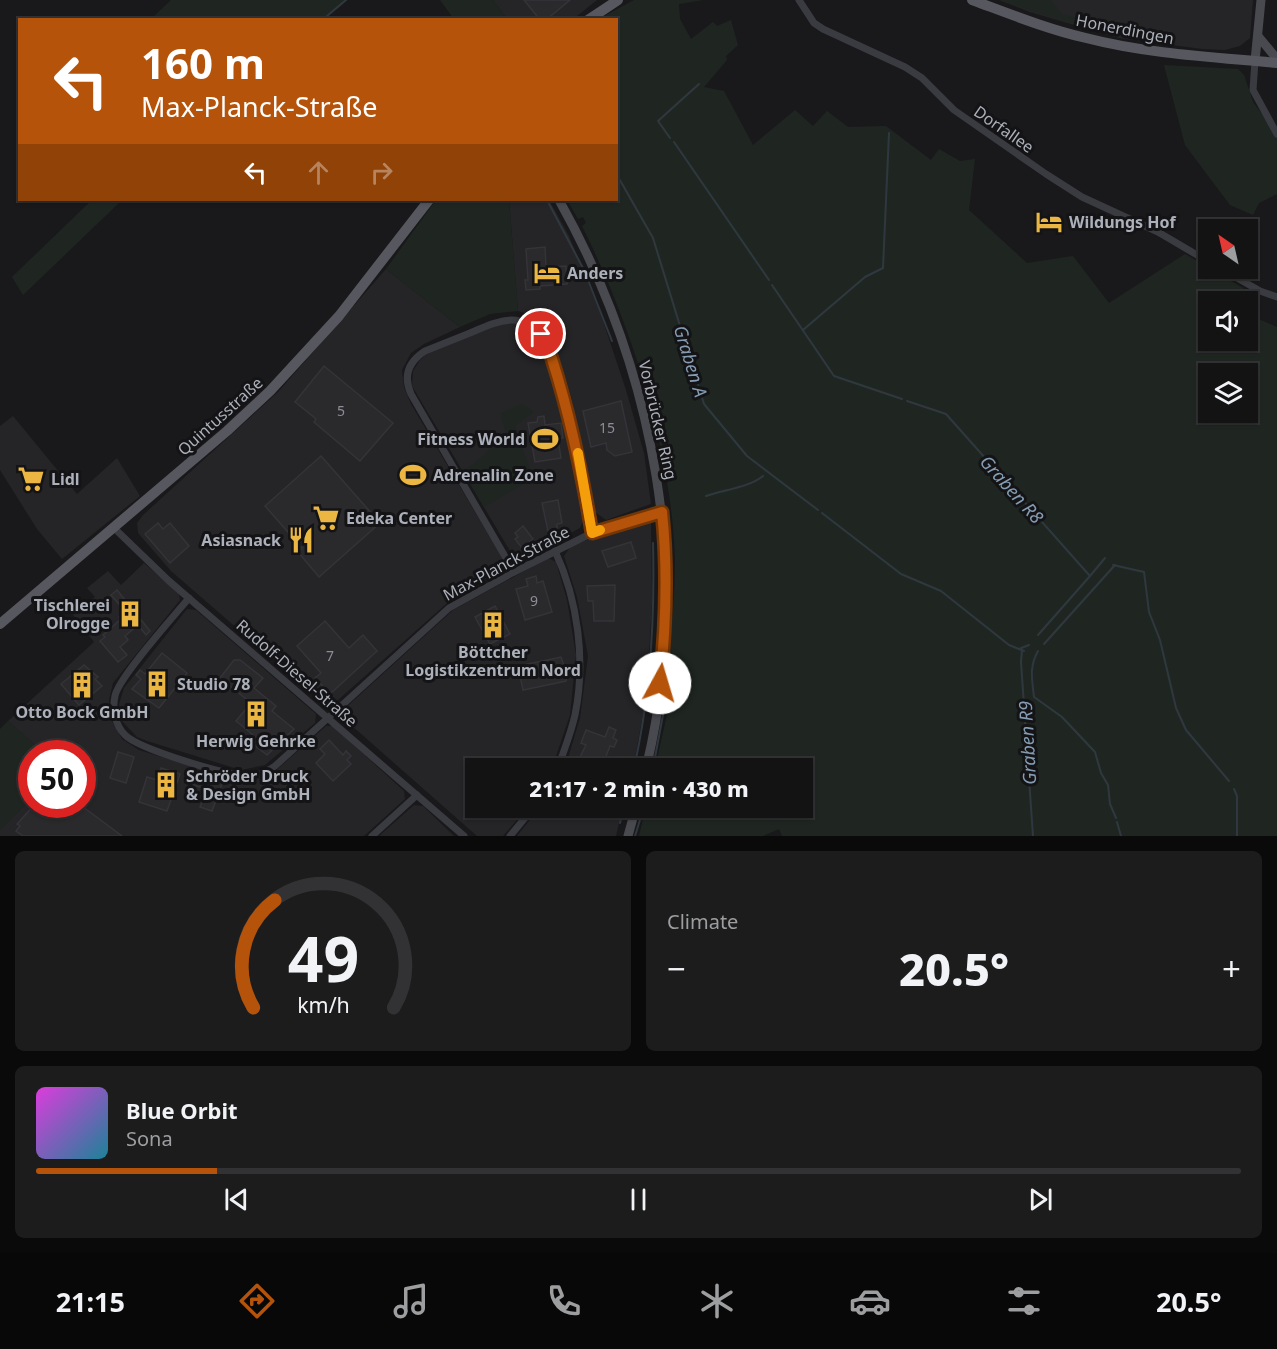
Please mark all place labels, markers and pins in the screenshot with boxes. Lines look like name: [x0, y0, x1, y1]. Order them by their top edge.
hotel icon: Wildungs Hof: [1034, 207, 1064, 237]
place label: Wildungs Hof: [1069, 211, 1176, 233]
hotel icon: Anders: [532, 258, 562, 288]
place label: Anders: [567, 262, 623, 284]
pin: [515, 308, 566, 359]
sports icon: Fitness World: [530, 424, 560, 454]
place label: Fitness World: [417, 428, 525, 450]
sports icon: Adrenalin Zone: [398, 460, 428, 490]
supermarket icon: Lidl: [16, 464, 46, 494]
place label: Adrenalin Zone: [433, 464, 554, 486]
place label: Lidl: [51, 468, 80, 490]
supermarket icon: Edeka Center: [311, 503, 341, 533]
place label: Edeka Center: [346, 507, 452, 529]
restaurant icon: Asiasnack: [286, 525, 316, 555]
place label: Asiasnack: [201, 529, 281, 551]
place label: Tischlerei Olrogge: [34, 594, 110, 634]
building icon: Tischlerei Olrogge: [115, 599, 145, 629]
building icon: Böttcher Logistikzentrum Nord: [478, 610, 508, 640]
place label: Böttcher Logistikzentrum Nord: [405, 641, 581, 681]
building icon: Studio 78: [142, 669, 172, 699]
building icon: Otto Bock GmbH: [67, 670, 97, 700]
place label: Studio 78: [177, 673, 251, 695]
building icon: Herwig Gehrke: [241, 699, 271, 729]
place label: Otto Bock GmbH: [15, 701, 149, 723]
place label: Herwig Gehrke: [196, 730, 316, 752]
place label: Schröder Druck & Design GmbH: [186, 765, 310, 805]
building icon: Schröder Druck & Design GmbH: [151, 770, 181, 800]

